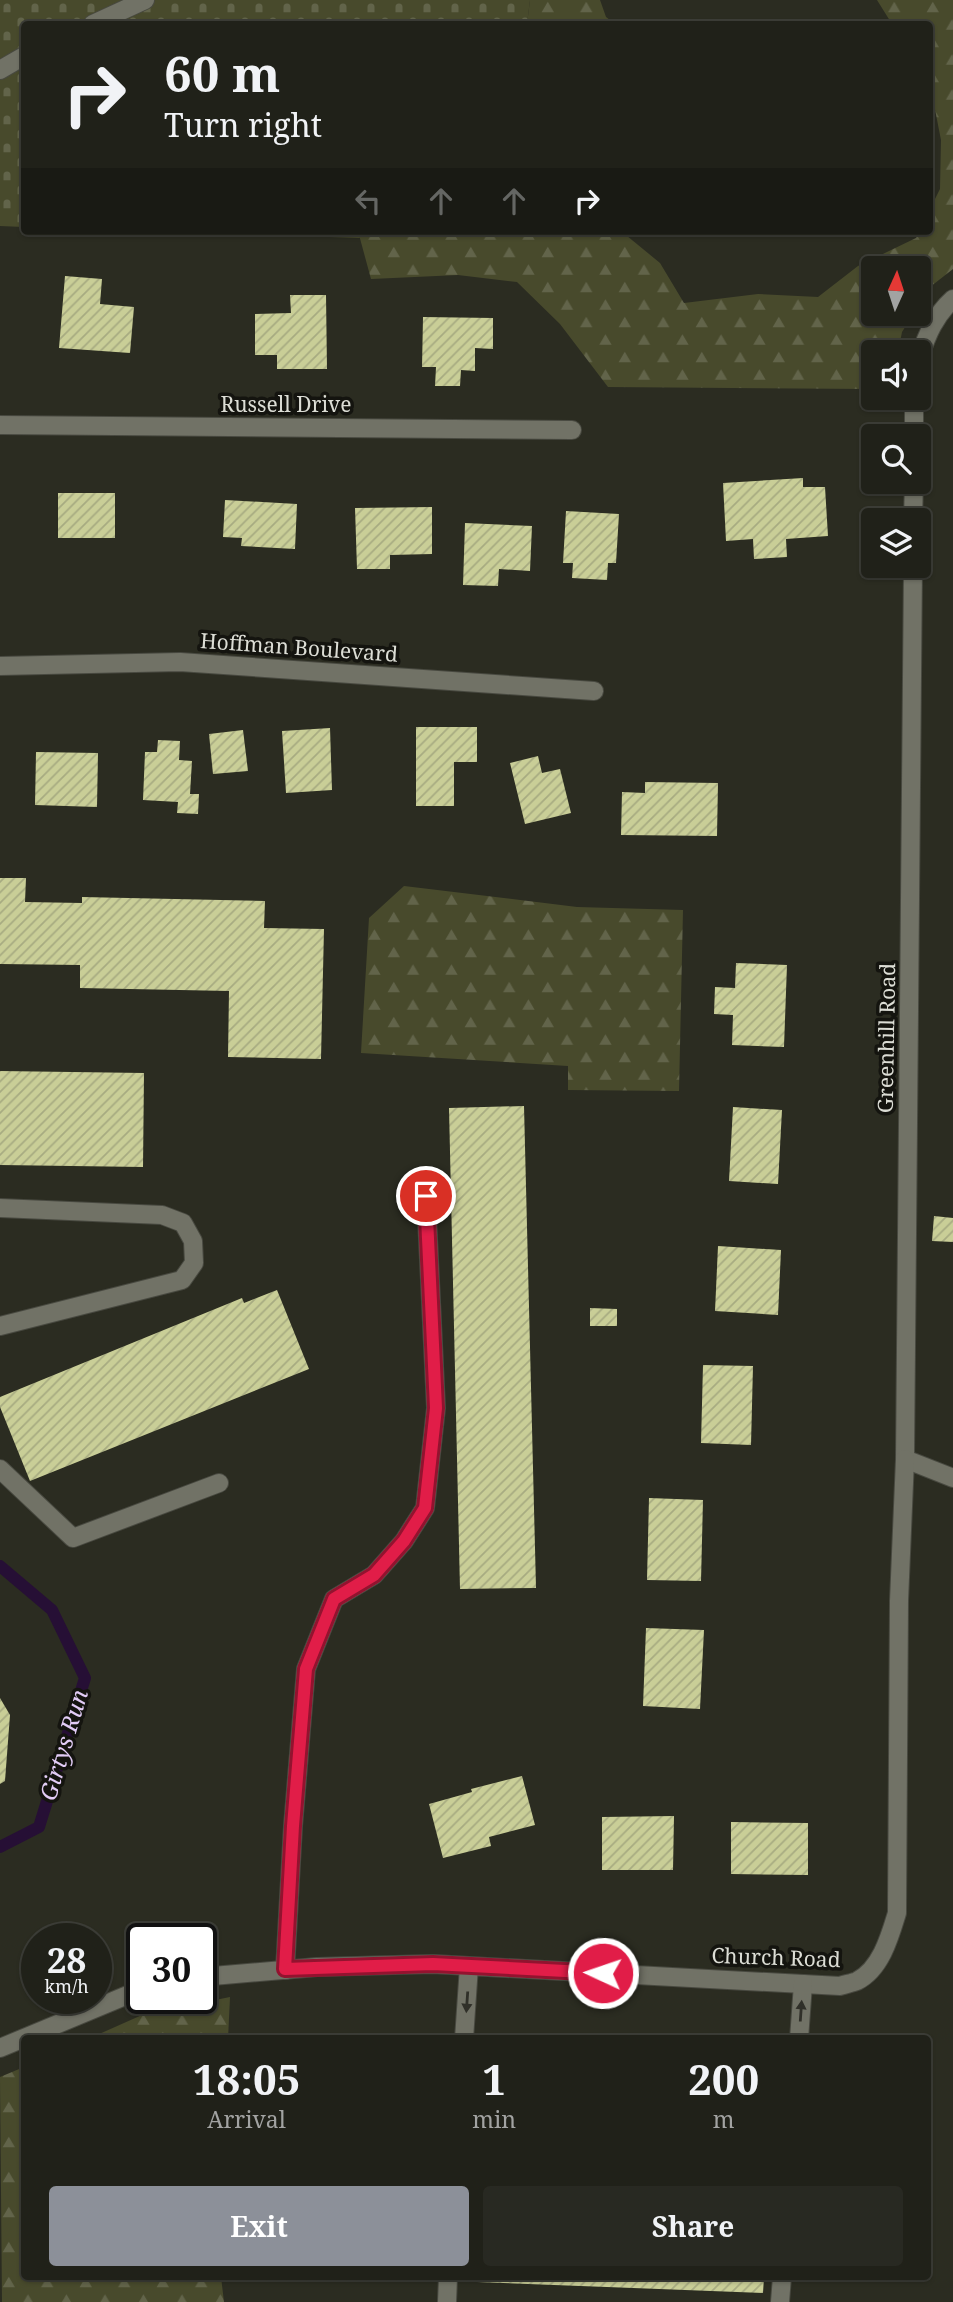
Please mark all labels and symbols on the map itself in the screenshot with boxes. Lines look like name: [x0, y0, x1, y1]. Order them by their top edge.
north arrow: [861, 256, 931, 326]
street label: Russell Drive: [220, 390, 352, 418]
street label: Hoffman Boulevard: [199, 626, 399, 668]
street label: Greenhill Road: [871, 963, 901, 1113]
pin: [396, 1166, 456, 1226]
water label: Girtys Run: [31, 1685, 95, 1804]
speed limit sign: 30: [126, 1923, 217, 2014]
position arrow: [566, 1936, 640, 2010]
street label: Church Road: [711, 1941, 841, 1973]
one-way arrow: [461, 1991, 472, 2013]
one-way arrow: [796, 2000, 807, 2022]

